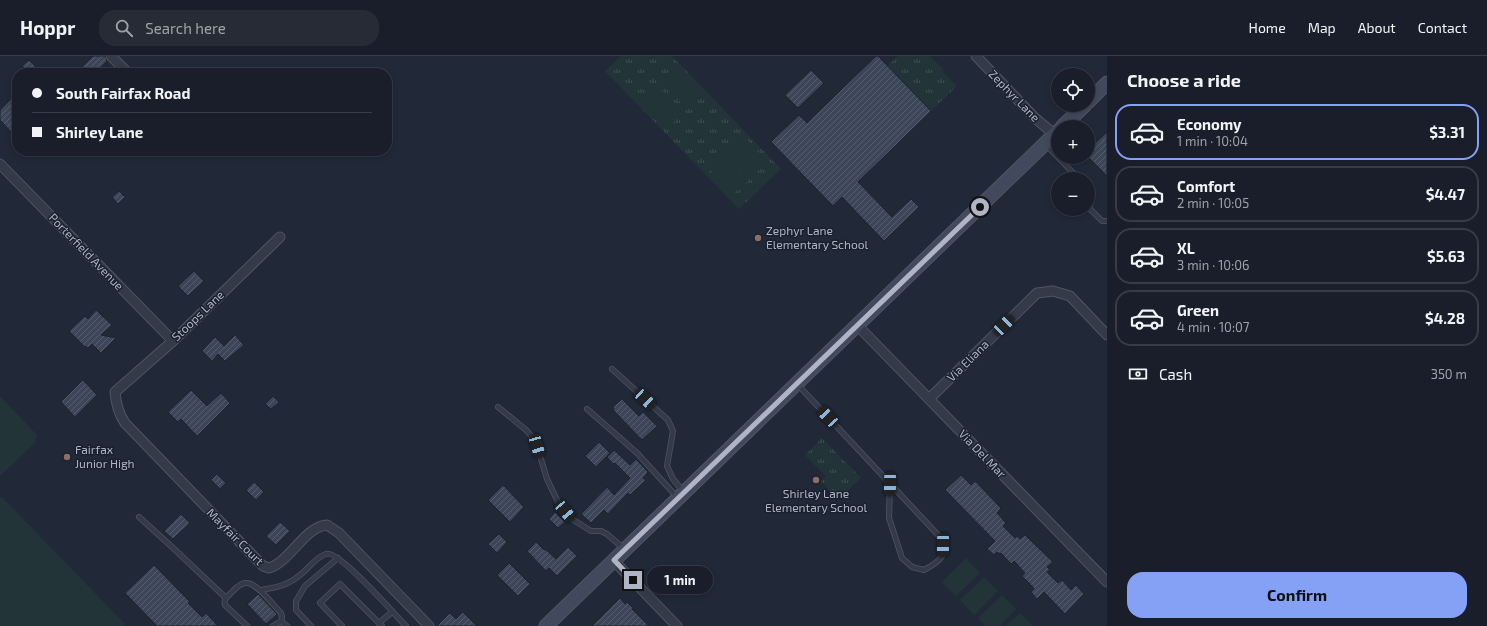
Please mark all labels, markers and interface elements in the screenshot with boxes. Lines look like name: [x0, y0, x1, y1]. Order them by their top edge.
search box: [99, 10, 379, 46]
text: Hoppr: [20, 16, 75, 39]
icon: search: [113, 17, 135, 39]
text: Search here: [145, 19, 226, 37]
text: Home: [1249, 19, 1286, 36]
text: Map: [1308, 19, 1336, 36]
text: About: [1358, 19, 1396, 36]
text: Contact: [1418, 19, 1467, 36]
street label: Zephyr Lane: [986, 66, 1043, 124]
map controls: [1051, 68, 1095, 216]
button: locate: [1051, 68, 1095, 112]
text: Choose a ride: [1127, 69, 1241, 91]
text: South Fairfax Road: [56, 84, 190, 102]
icon: car: [1129, 114, 1165, 150]
text: Economy: [1177, 115, 1242, 133]
button: +: [1051, 120, 1095, 164]
text: Shirley Lane: [56, 123, 143, 141]
text: $3.31: [1429, 123, 1465, 141]
text: 1 min · 10:04: [1177, 133, 1248, 149]
button: −: [1051, 172, 1095, 216]
icon: car: [1129, 176, 1165, 212]
text: Comfort: [1177, 177, 1235, 195]
text: $4.47: [1426, 185, 1465, 203]
text: 2 min · 10:05: [1177, 195, 1249, 211]
route start: [971, 198, 989, 216]
street label: Porterfield Avenue: [47, 210, 127, 293]
place label: Zephyr Lane Elementary School: [766, 223, 869, 251]
marker: Zephyr Lane Elementary School: [753, 233, 763, 243]
icon: car: [1129, 238, 1165, 274]
text: XL: [1177, 239, 1195, 257]
text: $5.63: [1427, 247, 1465, 265]
text: 3 min · 10:06: [1177, 257, 1250, 273]
street label: Stoops Lane: [168, 287, 226, 344]
icon: car: [1129, 300, 1165, 336]
text: Green: [1177, 301, 1219, 319]
text: $4.28: [1425, 309, 1465, 327]
car: [991, 312, 1017, 338]
text: 4 min · 10:07: [1177, 319, 1250, 335]
street label: Via Eliana: [944, 337, 991, 384]
icon: cash: [1127, 363, 1149, 385]
text: Cash: [1159, 365, 1192, 383]
text: 350 m: [1431, 366, 1467, 382]
car: [632, 386, 658, 412]
car: [815, 404, 841, 430]
street label: Via Del Mar: [956, 426, 1009, 481]
car: [528, 433, 546, 459]
place label: Fairfax Junior High: [75, 442, 135, 470]
marker: Fairfax Junior High: [62, 452, 72, 462]
car: [884, 472, 896, 496]
marker: Shirley Lane Elementary School: [811, 475, 821, 485]
place label: Shirley Lane Elementary School: [765, 486, 868, 514]
car: [553, 498, 577, 524]
street label: Mayfair Court: [204, 505, 267, 568]
car: [937, 533, 949, 557]
callout: 1 min: [647, 566, 713, 594]
route end: [624, 571, 642, 589]
text: 1 min: [664, 572, 696, 588]
button: Confirm: [1127, 572, 1467, 618]

